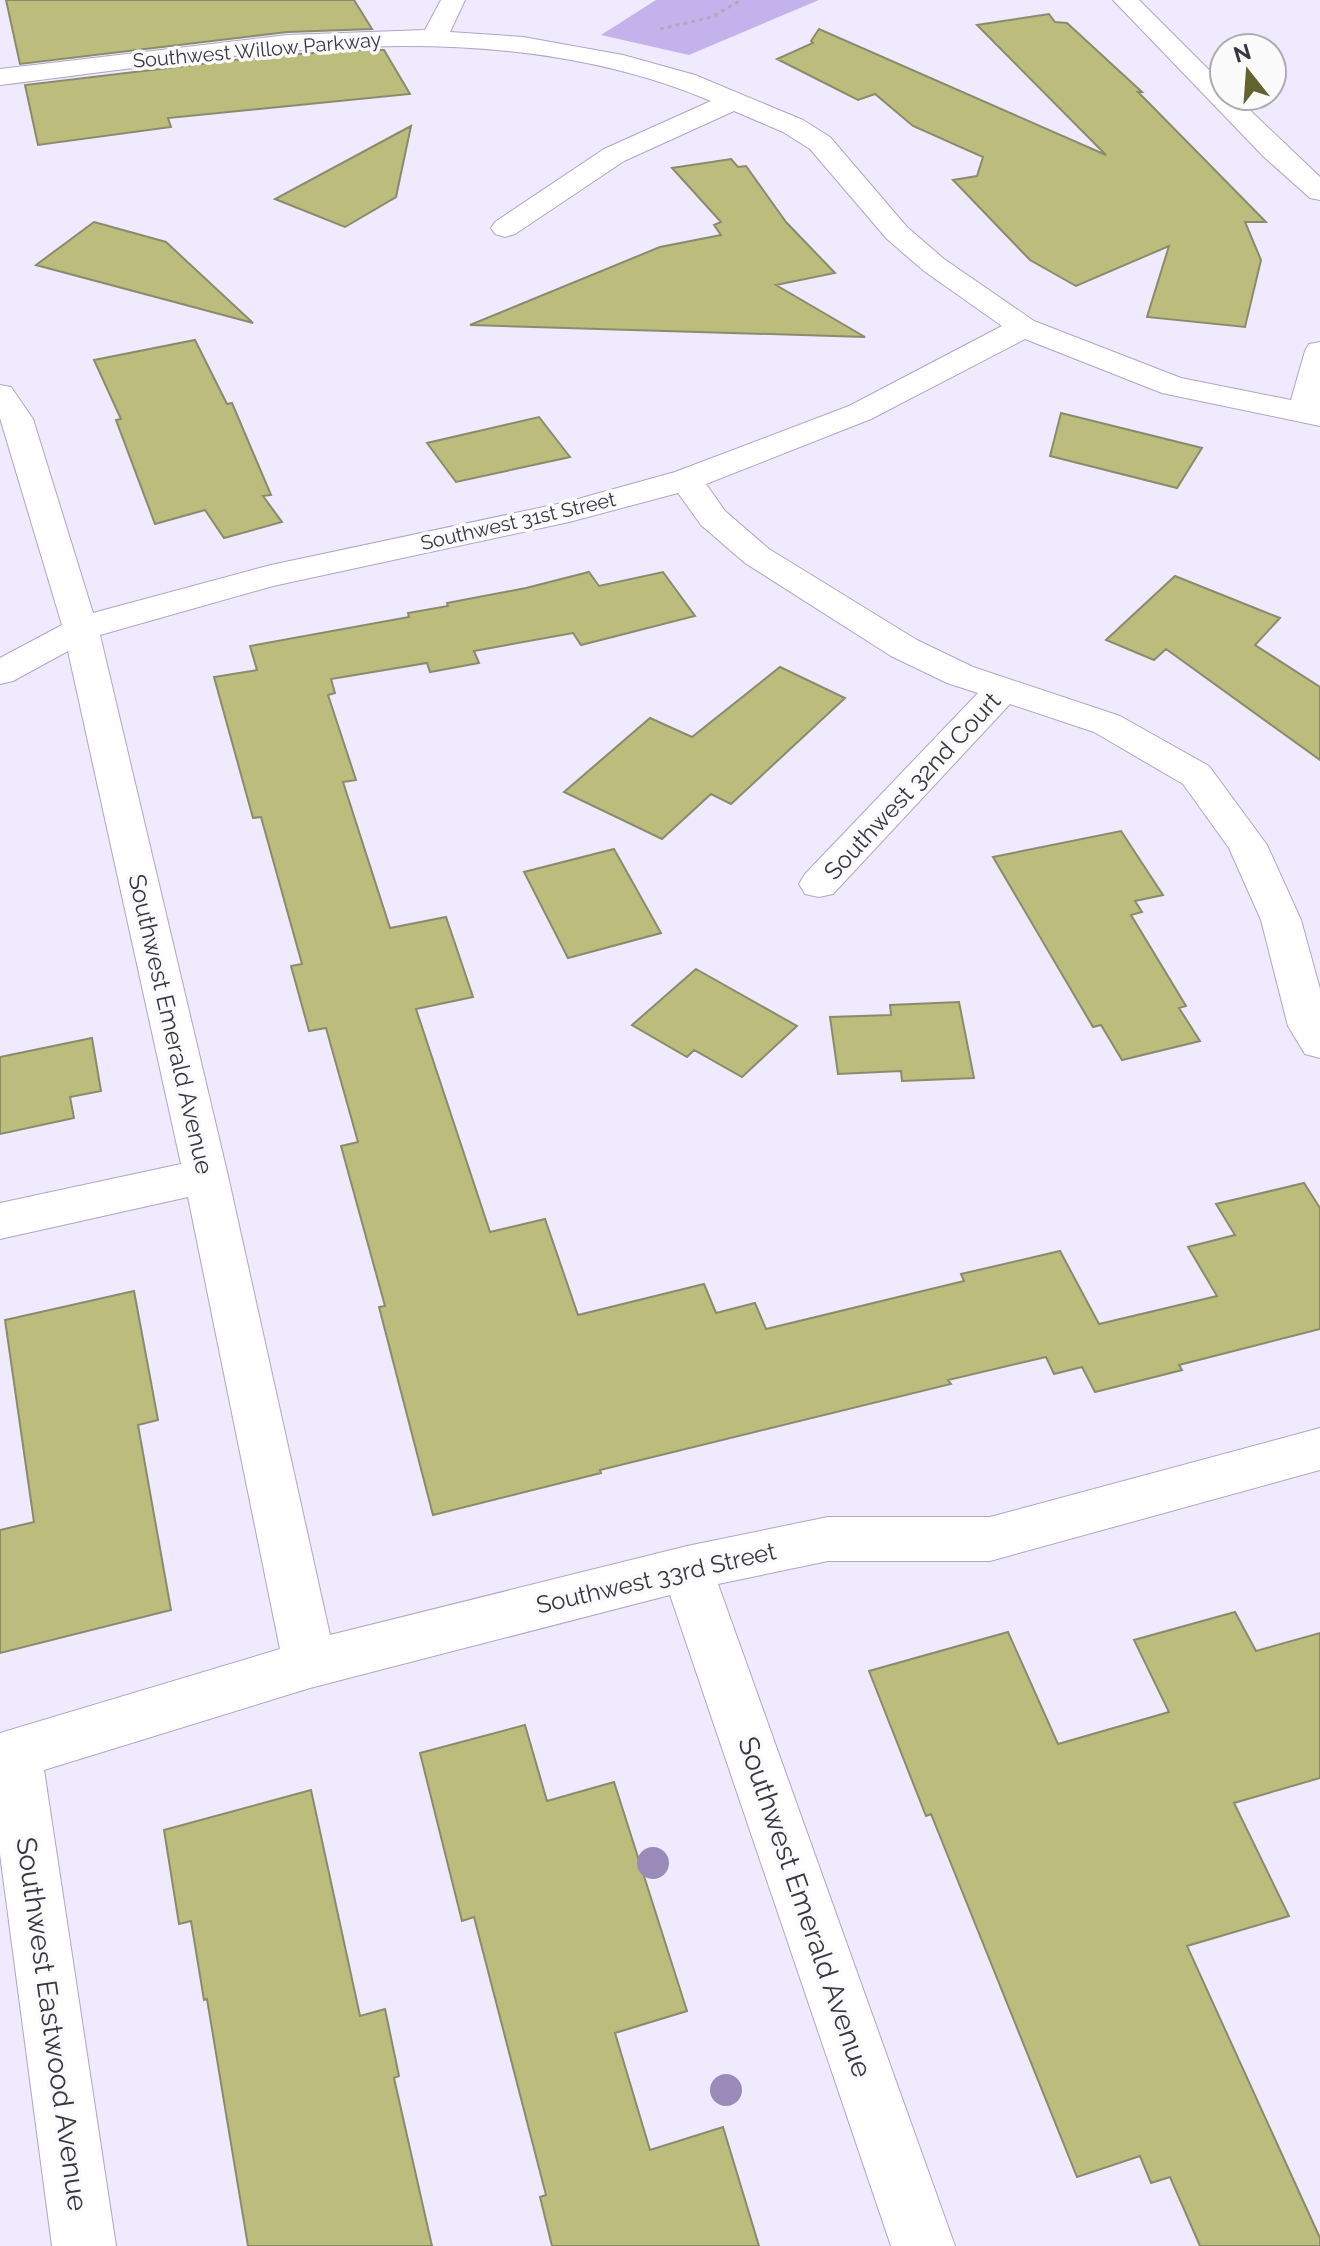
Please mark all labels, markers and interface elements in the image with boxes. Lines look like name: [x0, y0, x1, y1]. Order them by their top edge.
street label: Southwest Willow Parkway: [132, 27, 382, 73]
north arrow: [1208, 32, 1288, 112]
text: N: [1230, 38, 1254, 68]
street label: Southwest 31st Street: [418, 487, 618, 555]
street label: Southwest 32nd Court: [818, 686, 1006, 886]
street label: Southwest Emerald Avenue: [122, 871, 220, 1177]
street label: Southwest 33rd Street: [533, 1536, 779, 1620]
street label: Southwest Emerald Avenue: [731, 1732, 879, 2082]
street label: Southwest Eastwood Avenue: [9, 1835, 95, 2213]

